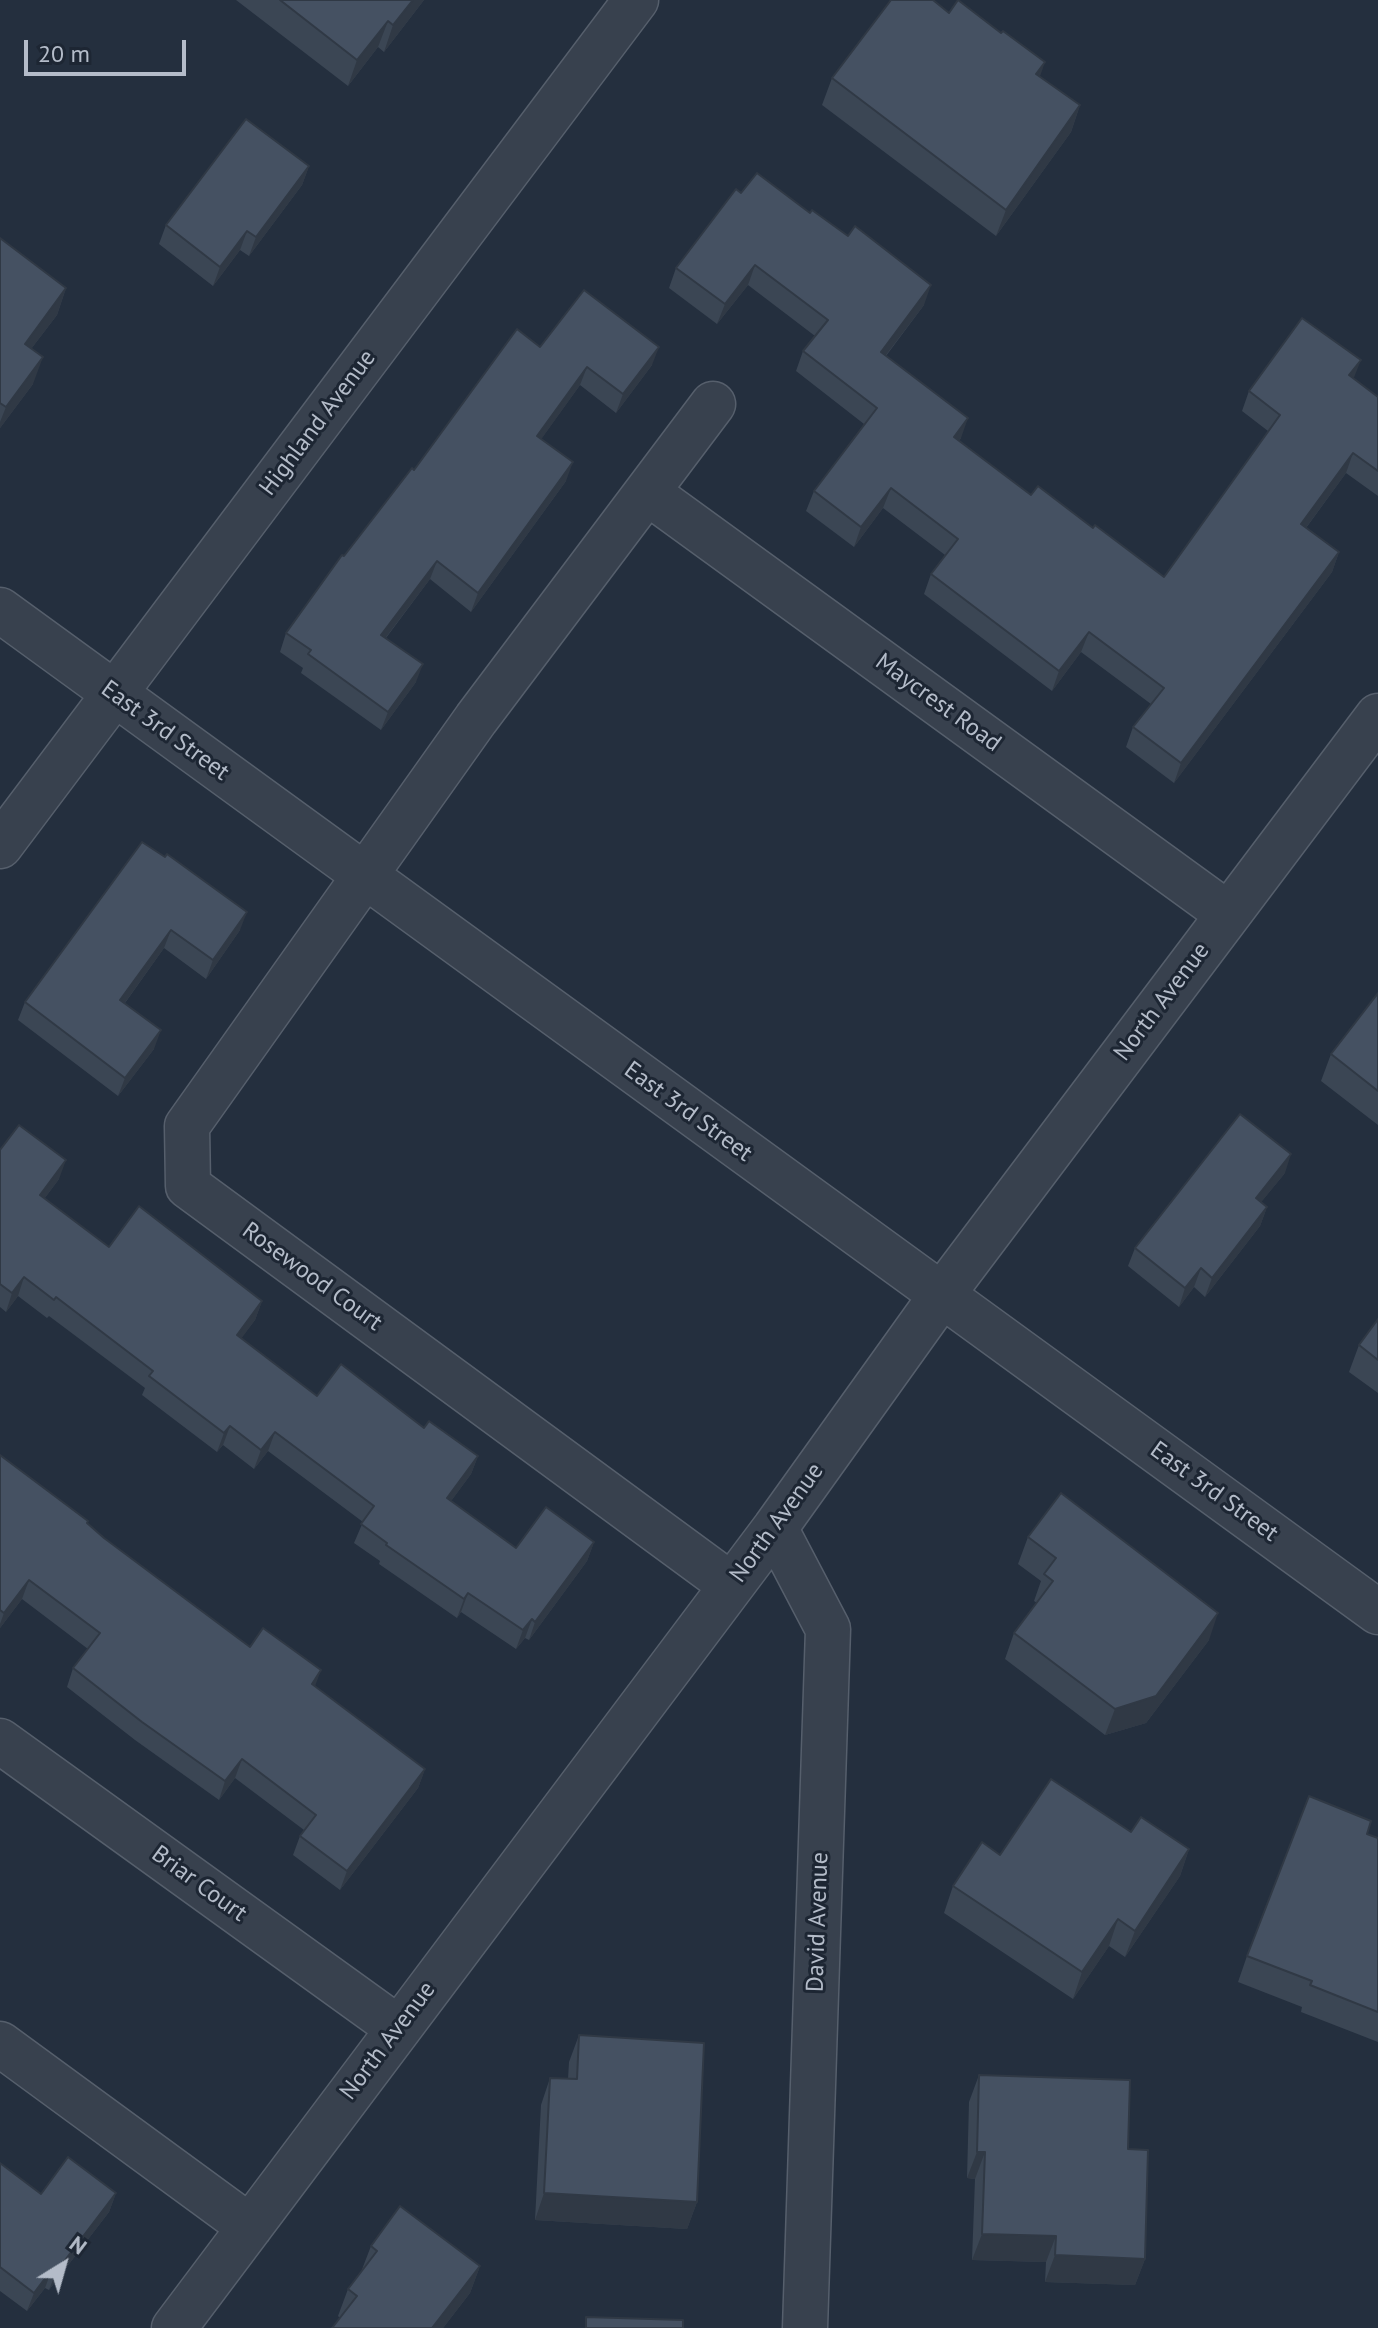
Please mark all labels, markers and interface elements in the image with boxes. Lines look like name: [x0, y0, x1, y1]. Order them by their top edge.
scale bar: [28, 24, 190, 74]
text: 20 m: [38, 38, 90, 69]
street label: Highland Avenue: [254, 344, 382, 502]
street label: Maycrest Road: [869, 648, 1007, 758]
street label: East 3rd Street: [95, 675, 235, 787]
street label: North Avenue: [1108, 937, 1216, 1067]
street label: East 3rd Street: [618, 1056, 758, 1168]
street label: Rosewood Court: [236, 1217, 388, 1337]
street label: East 3rd Street: [1144, 1436, 1284, 1548]
street label: North Avenue: [724, 1458, 830, 1588]
street label: Briar Court: [146, 1840, 252, 1928]
street label: David Avenue: [801, 1852, 835, 1992]
street label: North Avenue: [334, 1976, 442, 2106]
north arrow: [24, 2224, 104, 2304]
text: N: [64, 2229, 93, 2260]

